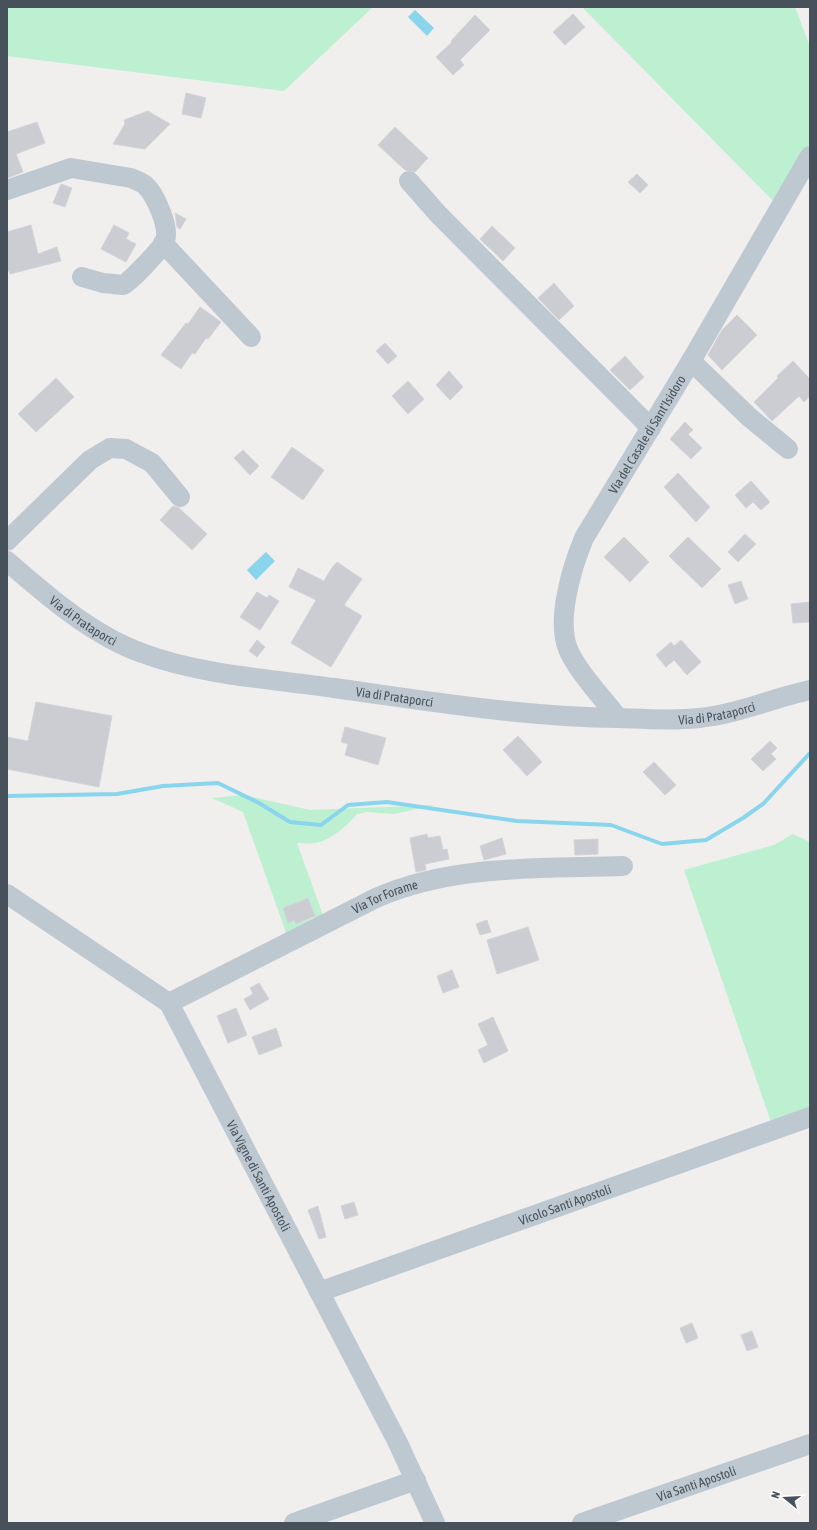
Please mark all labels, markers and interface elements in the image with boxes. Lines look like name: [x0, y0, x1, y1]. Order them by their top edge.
street label: Via del Casale di Sant'Isidoro: [606, 372, 689, 497]
street label: Via di Prataporci: [46, 593, 119, 649]
street label: Via di Prataporci: [355, 684, 434, 710]
street label: Via di Prataporci: [678, 699, 757, 727]
street label: Via Tor Forame: [350, 877, 420, 917]
street label: Via Vigne di Santi Apostoli: [223, 1118, 294, 1234]
street label: Vicolo Santi Apostoli: [517, 1181, 613, 1228]
street label: Via Santi Apostoli: [655, 1463, 738, 1505]
north arrow: [765, 1478, 805, 1518]
text: N: [769, 1490, 782, 1500]

